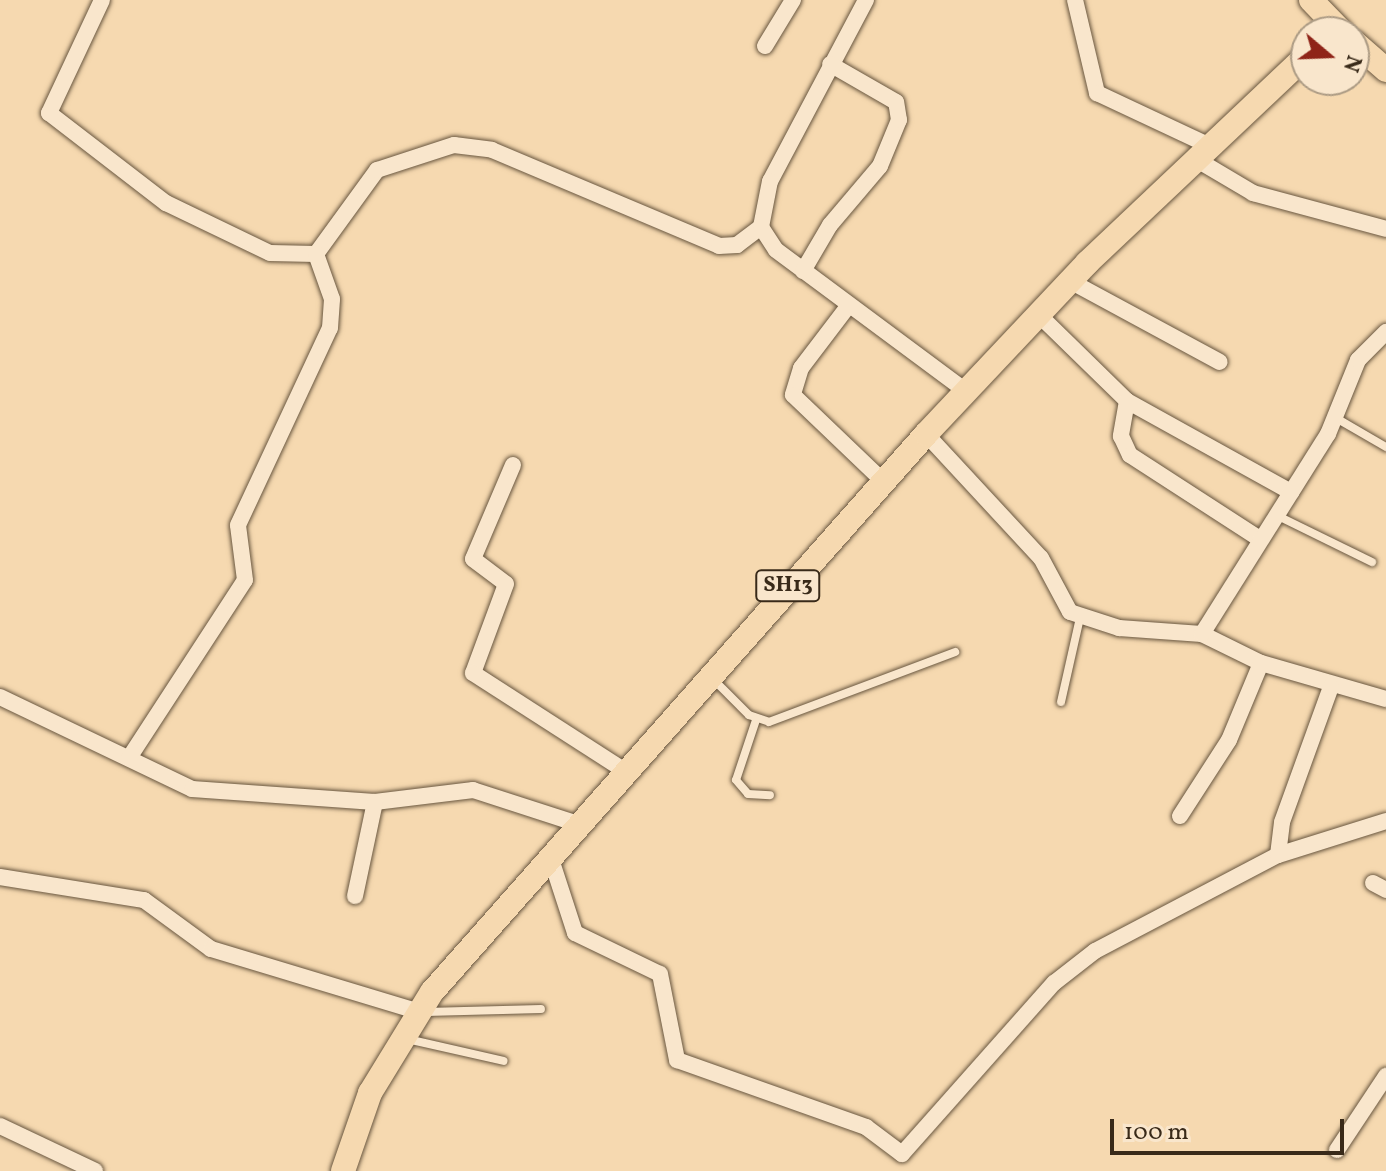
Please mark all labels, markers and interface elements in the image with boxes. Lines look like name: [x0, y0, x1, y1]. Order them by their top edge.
north arrow: [1290, 16, 1370, 96]
text: N: [1334, 51, 1369, 76]
road number: SH13: [754, 568, 822, 604]
scale bar: [1114, 1103, 1348, 1153]
text: 100 m: [1124, 1116, 1189, 1150]

